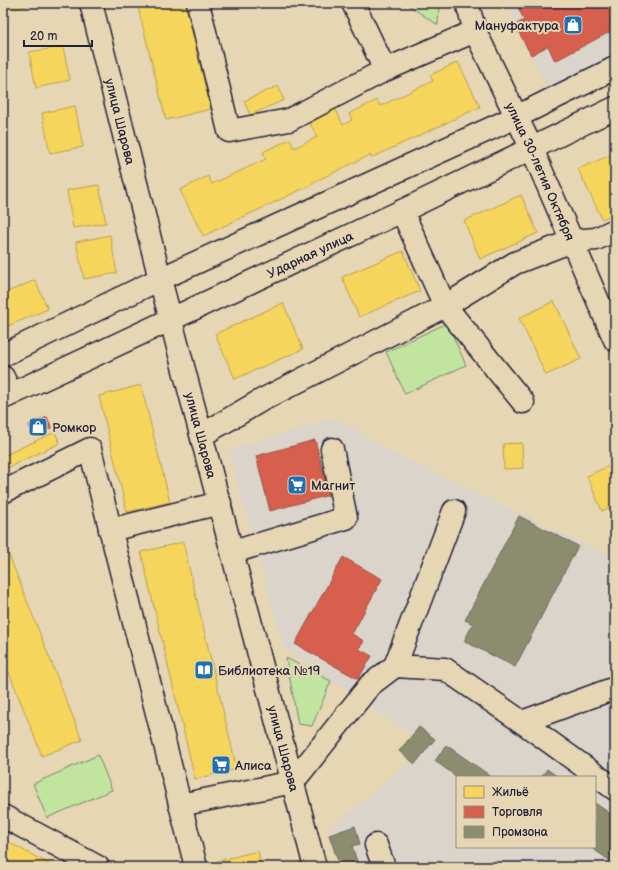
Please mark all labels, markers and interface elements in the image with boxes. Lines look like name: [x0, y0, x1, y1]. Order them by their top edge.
shop icon: Мануфактура: [562, 14, 584, 36]
place label: Мануфактура: [475, 18, 559, 34]
scale bar: [24, 22, 92, 48]
text: 20 m: [30, 29, 57, 44]
street label: улица Шарова: [101, 77, 138, 167]
street label: улица 30-летия Октября: [502, 100, 578, 243]
street label: Ударная улица: [265, 228, 356, 282]
street label: улица Шарова: [181, 391, 219, 481]
shop icon: Ромкор: [27, 416, 49, 438]
place label: Ромкор: [52, 420, 97, 436]
supermarket icon: Магнит: [286, 474, 308, 496]
place label: Магнит: [311, 478, 355, 494]
library icon: Библиотека №19: [193, 659, 215, 681]
place label: Библиотека №19: [218, 663, 320, 679]
street label: улица Шарова: [264, 704, 302, 794]
supermarket icon: Алиса: [210, 754, 232, 776]
place label: Алиса: [234, 758, 272, 774]
legend: [456, 776, 596, 848]
text: Жильё: [492, 785, 529, 800]
text: Торговля: [492, 805, 543, 820]
text: Промзона: [492, 825, 548, 840]

